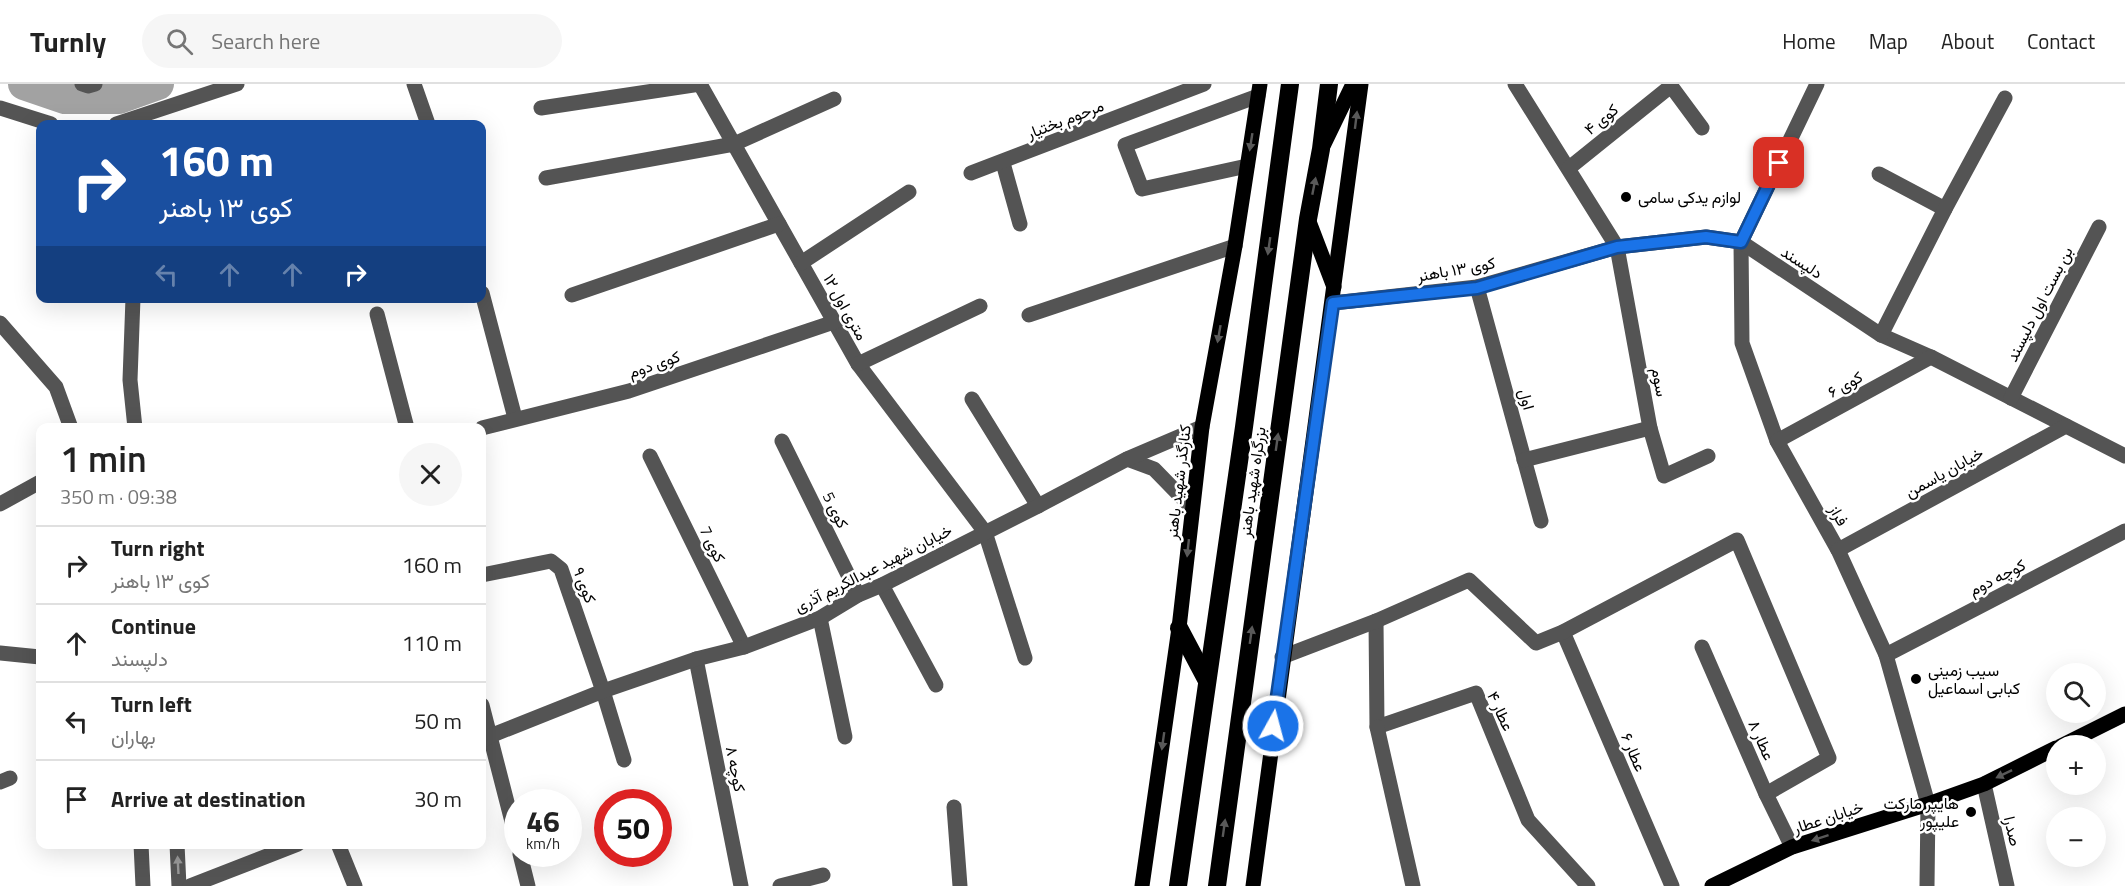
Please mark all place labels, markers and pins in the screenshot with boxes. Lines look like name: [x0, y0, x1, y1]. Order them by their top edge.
pin: [1753, 137, 1804, 188]
place label: لوازم یدکی سامی: [1638, 185, 1741, 209]
marker: لوازم یدکی سامی: [1619, 190, 1633, 204]
place label: سیب زمینی کبابی اسماعیل: [1928, 658, 2020, 700]
marker: سیب زمینی کبابی اسماعیل: [1909, 672, 1923, 686]
place label: هایپر مارکت علیپور: [1883, 791, 1959, 833]
marker: هایپر مارکت علیپور: [1964, 805, 1978, 819]

